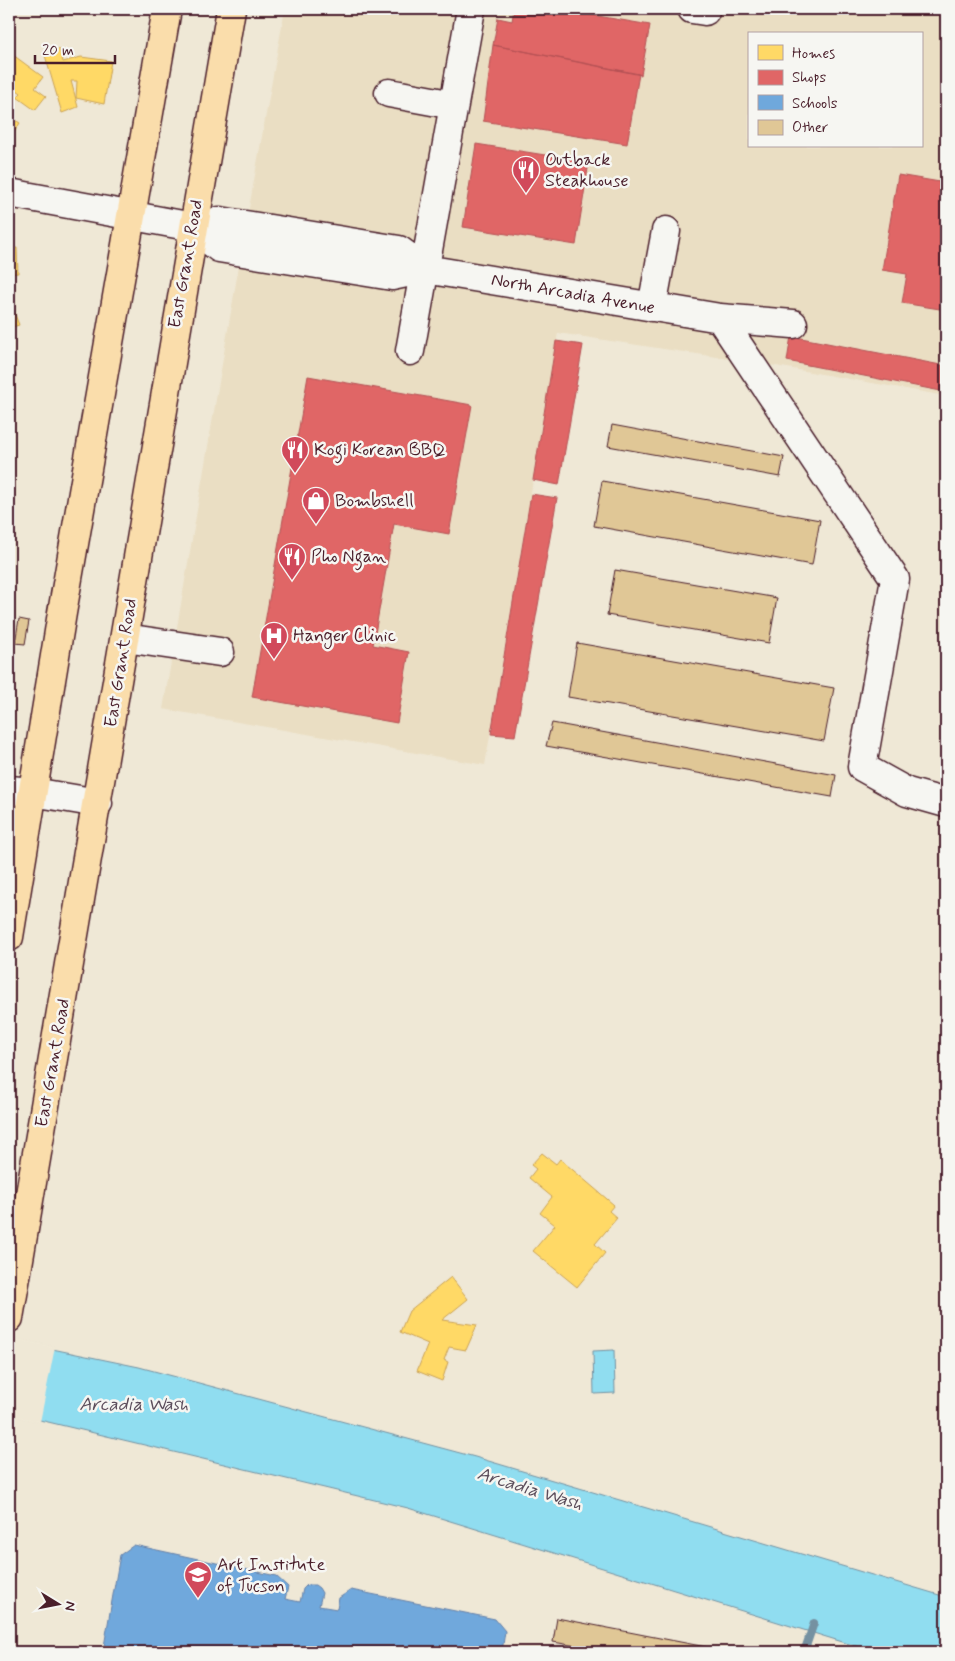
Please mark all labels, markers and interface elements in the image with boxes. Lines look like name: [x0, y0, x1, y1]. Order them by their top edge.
scale bar: [35, 32, 115, 64]
legend: [748, 32, 922, 148]
text: 20 m: [42, 41, 74, 61]
text: Homes: [792, 44, 835, 64]
text: Shops: [792, 68, 827, 88]
text: Schools: [792, 94, 838, 114]
text: Other: [792, 118, 828, 138]
place label: Outback Steakhouse: [545, 148, 629, 193]
restaurant icon: Outback Steakhouse: [511, 155, 541, 194]
street label: East Grant Road: [163, 198, 209, 330]
street label: North Arcadia Avenue: [489, 268, 657, 320]
restaurant icon: Kogi Korean BBQ: [280, 435, 310, 474]
place label: Kogi Korean BBQ: [314, 438, 446, 464]
shop icon: Bombshell: [301, 486, 331, 525]
place label: Bombshell: [335, 489, 414, 513]
restaurant icon: Pho Ngan: [277, 542, 307, 581]
place label: Pho Ngan: [311, 545, 386, 571]
street label: East Grant Road: [99, 597, 143, 729]
hospital icon: Hanger Clinic: [259, 621, 289, 660]
place label: Hanger Clinic: [293, 624, 396, 649]
street label: East Grant Road: [30, 997, 76, 1129]
water label: Arcadia Wash: [79, 1392, 189, 1417]
water label: Arcadia Wash: [474, 1461, 586, 1517]
place label: Art Institute of Tucson: [217, 1553, 325, 1598]
school or university icon: Art Institute of Tucson: [183, 1560, 213, 1599]
north arrow: [32, 1578, 82, 1628]
text: N: [60, 1600, 79, 1612]

